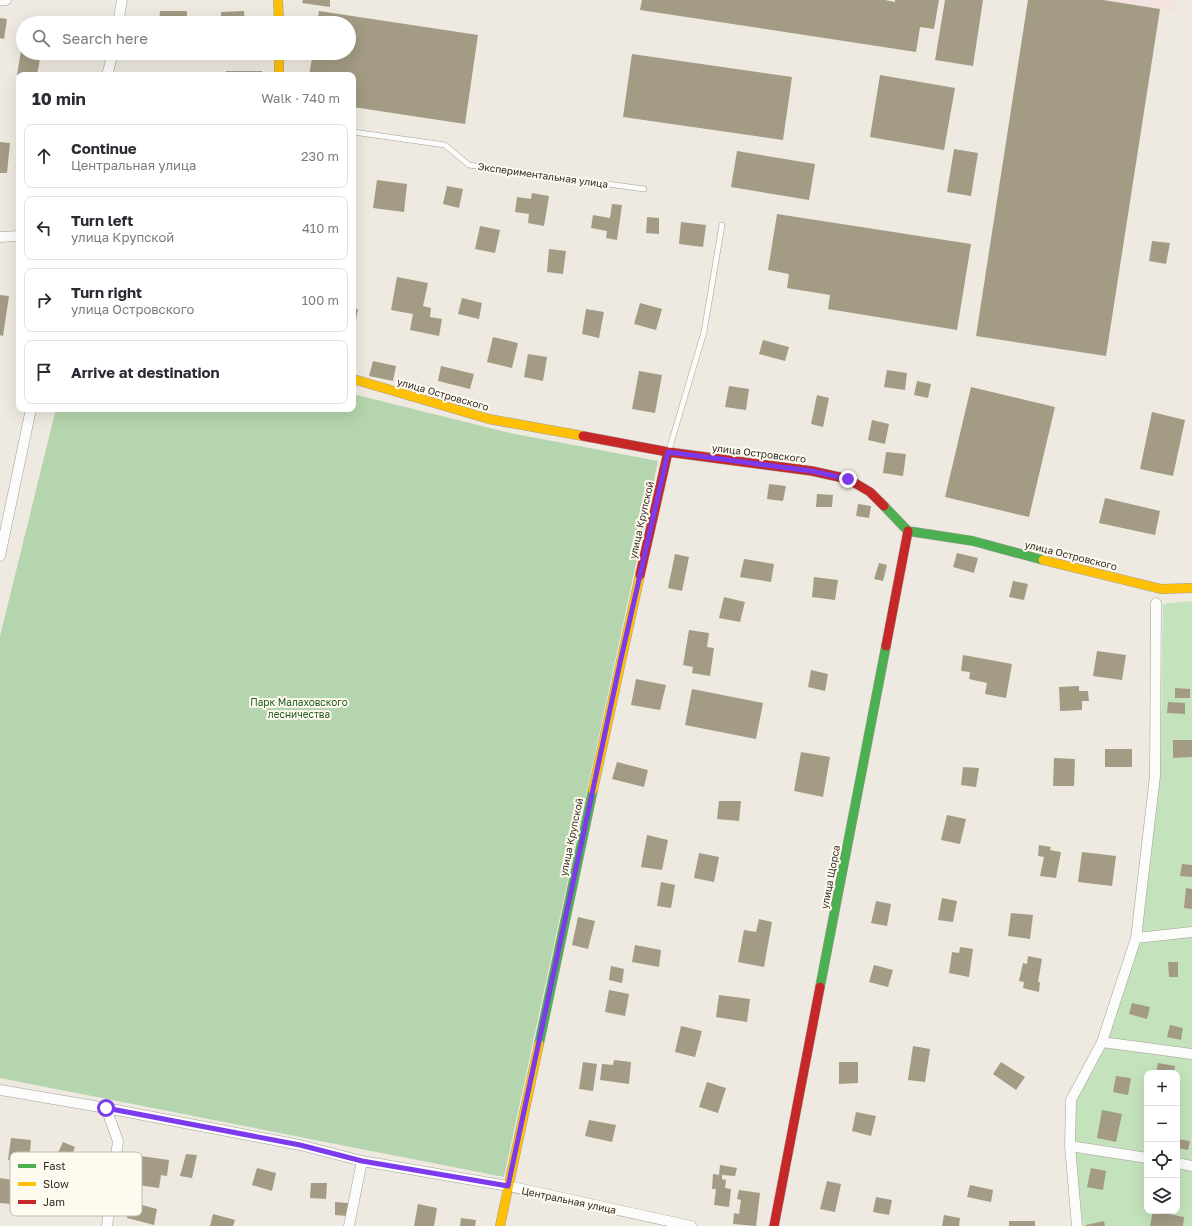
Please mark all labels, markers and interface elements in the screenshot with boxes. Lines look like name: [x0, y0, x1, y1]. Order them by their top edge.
search box: [16, 16, 356, 60]
icon: search: [30, 27, 52, 49]
text: Search here: [62, 29, 148, 47]
text: 10 min: [32, 88, 86, 109]
text: Walk · 740 m: [261, 90, 340, 106]
text: Continue: [71, 139, 137, 157]
icon: ahead: [33, 145, 55, 167]
text: 230 m: [301, 148, 339, 164]
text: Центральная улица: [71, 157, 196, 173]
street label: Экспериментальная улица: [477, 160, 609, 190]
text: Turn left: [71, 211, 133, 229]
icon: left: [33, 217, 55, 239]
text: 410 m: [302, 220, 339, 236]
text: улица Крупской: [71, 229, 174, 245]
text: Turn right: [71, 283, 142, 301]
icon: right: [33, 289, 55, 311]
text: 100 m: [302, 292, 339, 308]
text: улица Островского: [71, 301, 194, 317]
icon: arrive: [33, 361, 55, 383]
text: Arrive at destination: [71, 363, 220, 381]
street label: улица Островского: [396, 375, 490, 413]
street label: улица Островского: [711, 441, 807, 465]
route end: [839, 470, 857, 488]
street label: улица Крупской: [626, 480, 656, 560]
street label: улица Островского: [1024, 538, 1118, 572]
park label: Парк Малаховского лесничества: [250, 696, 348, 720]
street label: улица Крупской: [557, 797, 585, 877]
street label: улица Щорса: [818, 844, 842, 910]
map controls: [1144, 1070, 1180, 1214]
button: +: [1144, 1070, 1180, 1106]
route start: [97, 1099, 115, 1117]
button: −: [1144, 1106, 1180, 1142]
button: locate: [1144, 1142, 1180, 1178]
legend: [10, 1152, 142, 1216]
text: Fast: [43, 1159, 66, 1172]
text: Slow: [43, 1177, 69, 1190]
button: layers: [1144, 1178, 1180, 1214]
street label: Центральная улица: [521, 1184, 617, 1216]
text: Jam: [43, 1195, 65, 1208]

